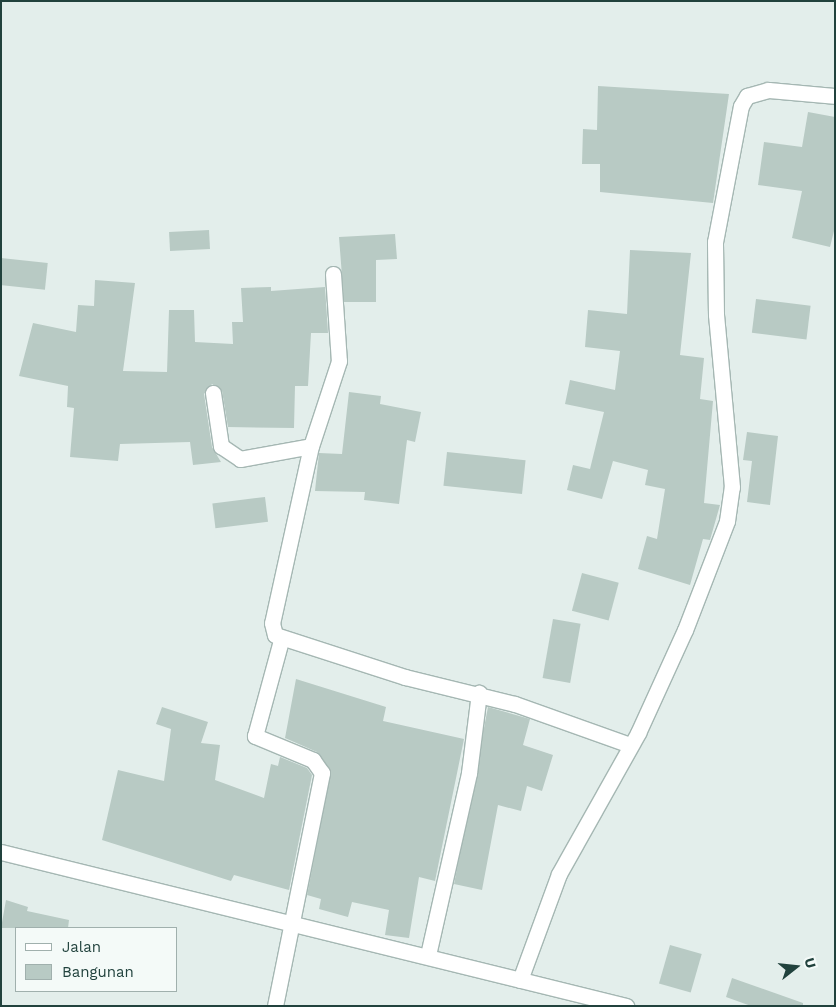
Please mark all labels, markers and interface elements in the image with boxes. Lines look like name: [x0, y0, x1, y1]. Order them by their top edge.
legend: [15, 927, 178, 992]
text: Jalan: [62, 938, 101, 956]
north arrow: [771, 942, 821, 992]
text: U: [801, 956, 819, 970]
text: Bangunan: [62, 963, 134, 981]

